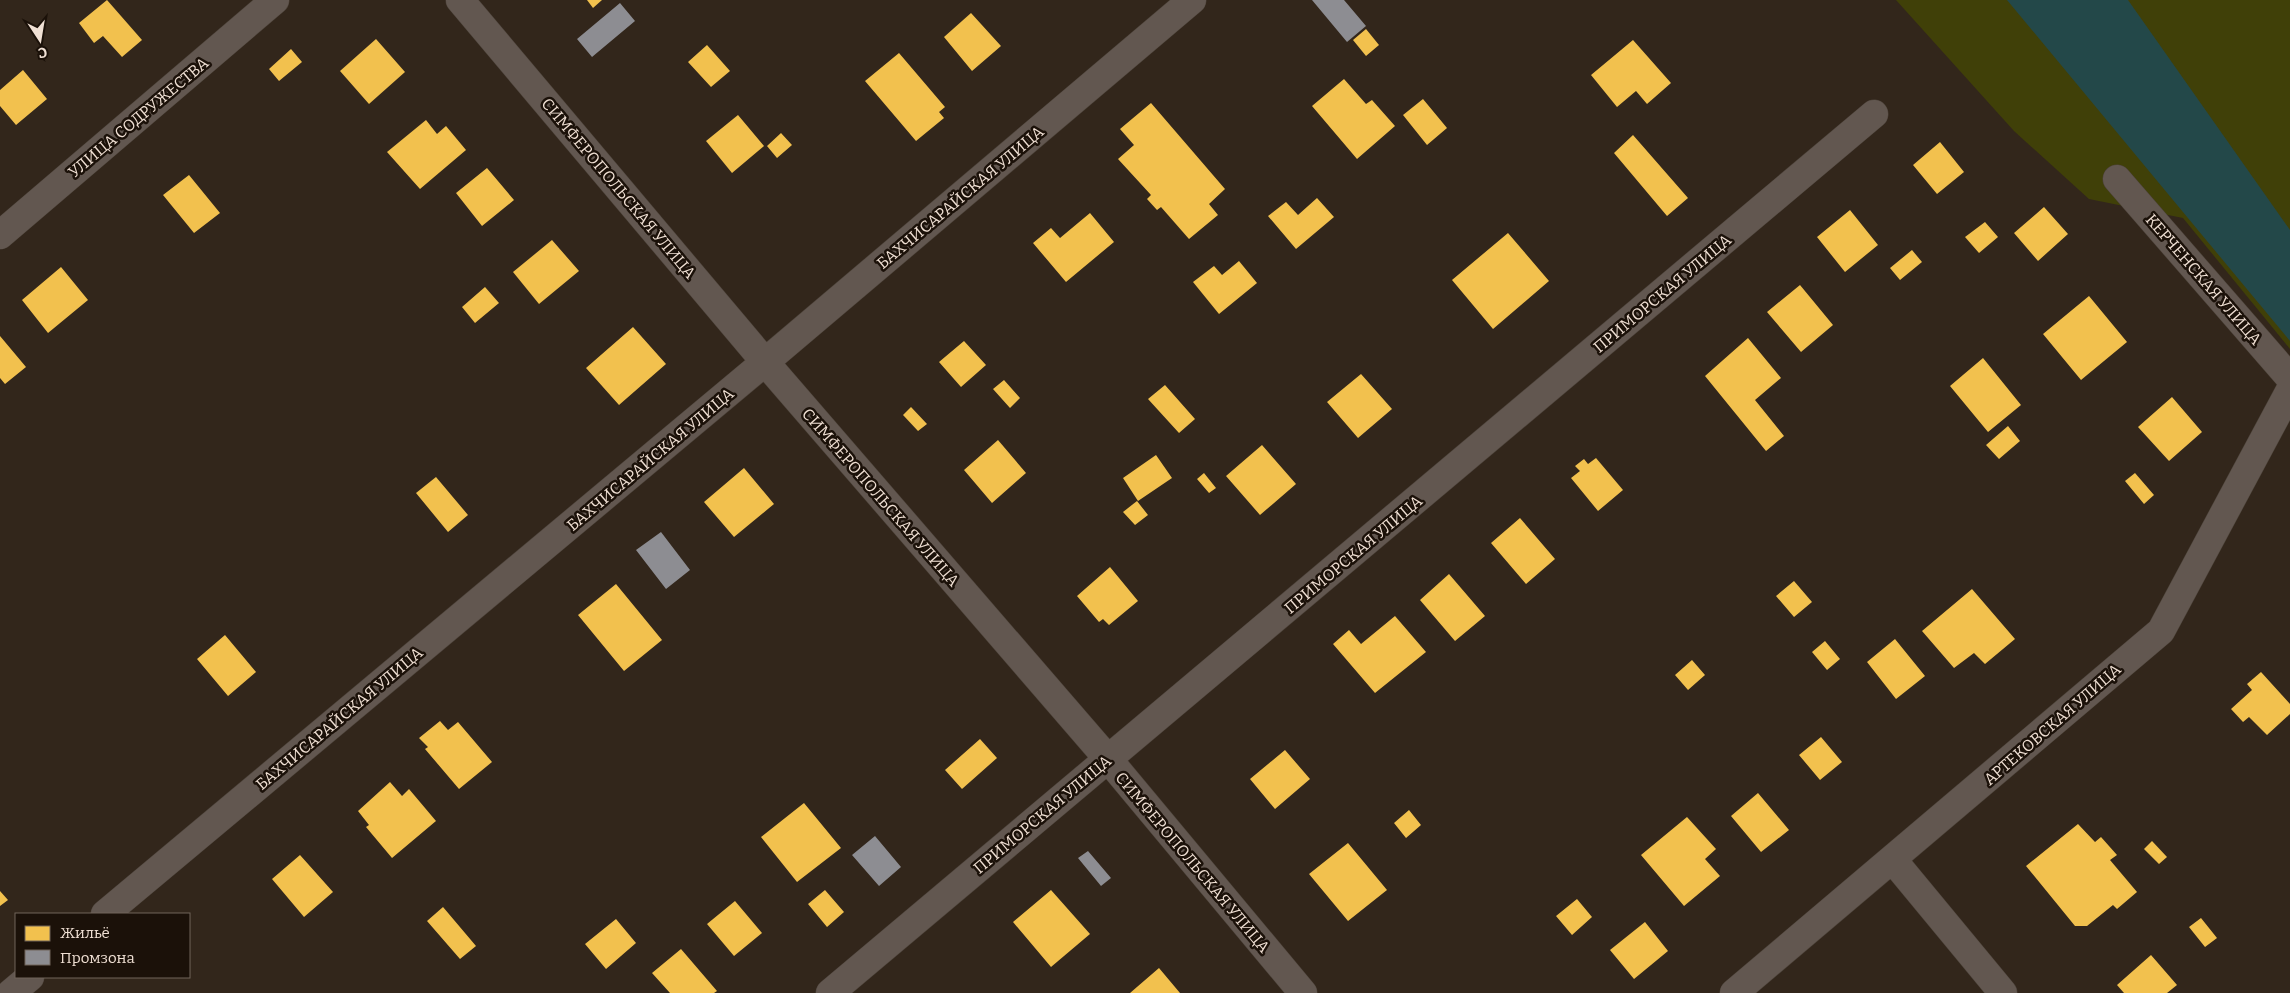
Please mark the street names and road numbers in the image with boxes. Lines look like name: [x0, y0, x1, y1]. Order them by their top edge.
street label: УЛИЦА СОДРУЖЕСТВА: [64, 53, 213, 182]
street label: СИМФЕРОПОЛЬСКАЯ УЛИЦА: [537, 94, 700, 283]
street label: БАХЧИСАРАЙСКАЯ УЛИЦА: [872, 121, 1048, 273]
street label: КЕРЧЕНСКАЯ УЛИЦА: [2142, 210, 2266, 349]
street label: ПРИМОРСКАЯ УЛИЦА: [1590, 230, 1735, 357]
street label: БАХЧИСАРАЙСКАЯ УЛИЦА: [562, 383, 738, 535]
street label: СИМФЕРОПОЛЬСКАЯ УЛИЦА: [798, 404, 964, 591]
street label: ПРИМОРСКАЯ УЛИЦА: [1281, 491, 1426, 618]
street label: БАХЧИСАРАЙСКАЯ УЛИЦА: [251, 642, 427, 794]
street label: АРТЕКОВСКАЯ УЛИЦА: [1980, 659, 2125, 789]
street label: ПРИМОРСКАЯ УЛИЦА: [970, 751, 1115, 878]
street label: СИМФЕРОПОЛЬСКАЯ УЛИЦА: [1111, 768, 1274, 957]

